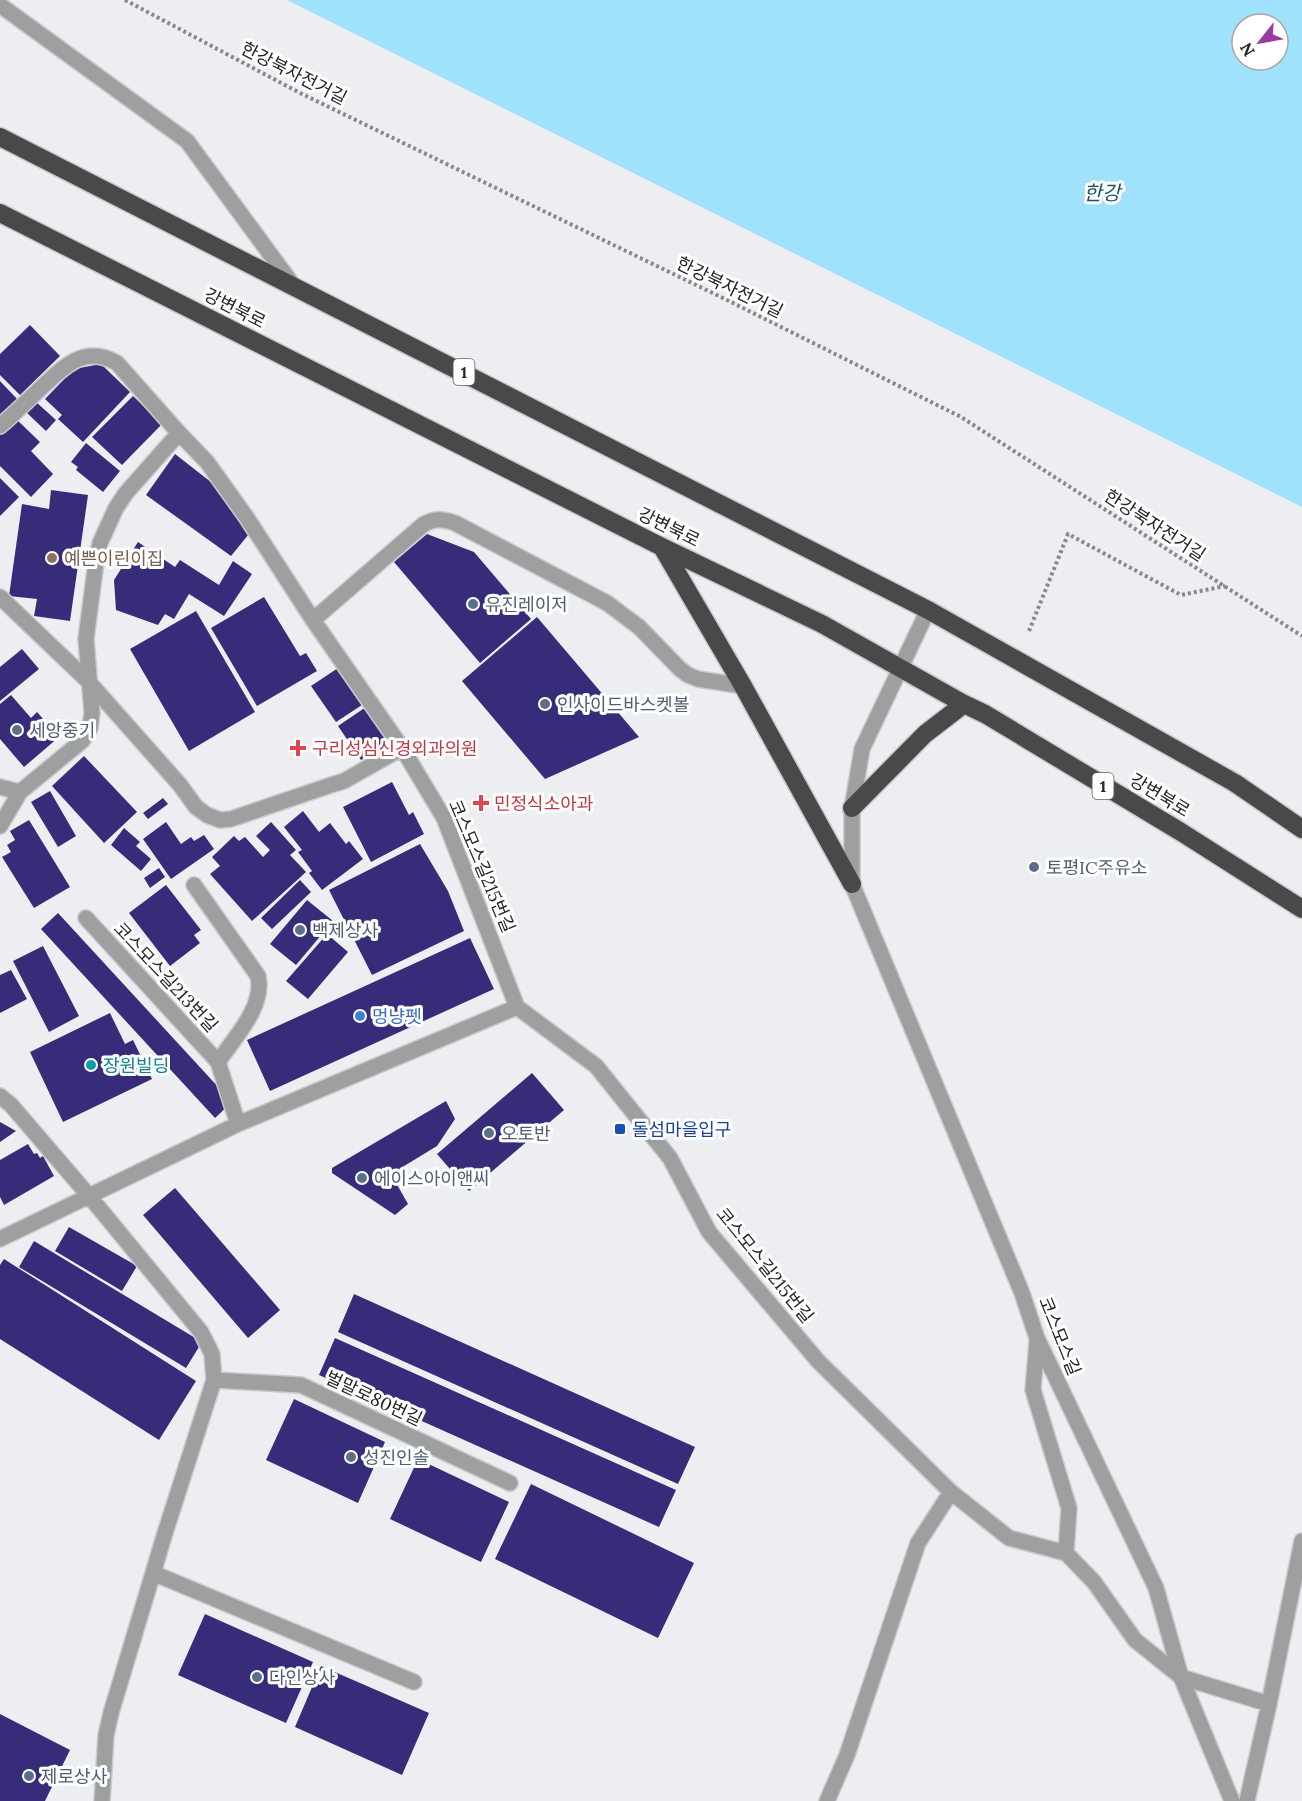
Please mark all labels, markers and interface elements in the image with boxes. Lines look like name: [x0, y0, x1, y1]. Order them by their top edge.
north arrow: [1230, 12, 1290, 72]
street label: 한강북자전거길: [237, 36, 351, 110]
text: N: [1235, 39, 1259, 60]
water label: 한강: [1084, 180, 1123, 205]
street label: 한강북자전거길: [673, 251, 787, 323]
street label: 강변북로: [200, 283, 270, 333]
road number: 1: [454, 359, 474, 385]
street label: 한강북자전거길: [1100, 484, 1210, 566]
street label: 강변북로: [634, 502, 704, 552]
place label: 예쁜이린이집: [64, 547, 163, 570]
marker: 예쁜이린이집: [45, 551, 59, 565]
place label: 유진레이저: [485, 593, 568, 616]
marker: 유진레이저: [466, 597, 480, 611]
place label: 인사이드바스켓볼: [557, 693, 689, 716]
marker: 인사이드바스켓볼: [538, 697, 552, 711]
place label: 세앙중기: [29, 719, 95, 742]
marker: 세앙중기: [10, 723, 24, 737]
place label: 구리성심신경외과의원: [312, 737, 478, 760]
marker: 구리성심신경외과의원: [289, 739, 307, 757]
street label: 강변북로: [1126, 768, 1194, 822]
road number: 1: [1092, 773, 1114, 799]
place label: 민정식소아과: [494, 792, 594, 815]
marker: 민정식소아과: [472, 794, 490, 812]
street label: 코스모스길215번길: [444, 796, 520, 936]
place label: 토평IC주유소: [1046, 856, 1147, 879]
marker: 토평IC주유소: [1027, 860, 1041, 874]
street label: 코스모스길213번길: [109, 917, 223, 1037]
place label: 백제상사: [312, 919, 379, 942]
marker: 백제상사: [293, 923, 307, 937]
place label: 멍냥펫: [372, 1005, 422, 1028]
marker: 멍냥펫: [353, 1009, 367, 1023]
place label: 장원빌딩: [103, 1054, 169, 1077]
marker: 장원빌딩: [84, 1058, 98, 1072]
place label: 돌섬마을입구: [632, 1118, 731, 1141]
place label: 오토반: [501, 1122, 551, 1145]
marker: 돌섬마을입구: [613, 1122, 627, 1136]
marker: 오토반: [482, 1126, 496, 1140]
place label: 에이스아이앤씨: [374, 1167, 490, 1190]
marker: 에이스아이앤씨: [355, 1171, 369, 1185]
street label: 코스모스길215번길: [711, 1203, 819, 1327]
street label: 코스모스길: [1034, 1293, 1086, 1379]
street label: 벌말로80번길: [322, 1366, 426, 1430]
place label: 성진인솔: [363, 1446, 429, 1469]
marker: 성진인솔: [344, 1450, 358, 1464]
place label: 다인상사: [269, 1666, 336, 1689]
marker: 다인상사: [250, 1670, 264, 1684]
place label: 제로상사: [41, 1765, 108, 1788]
marker: 제로상사: [22, 1769, 36, 1783]

